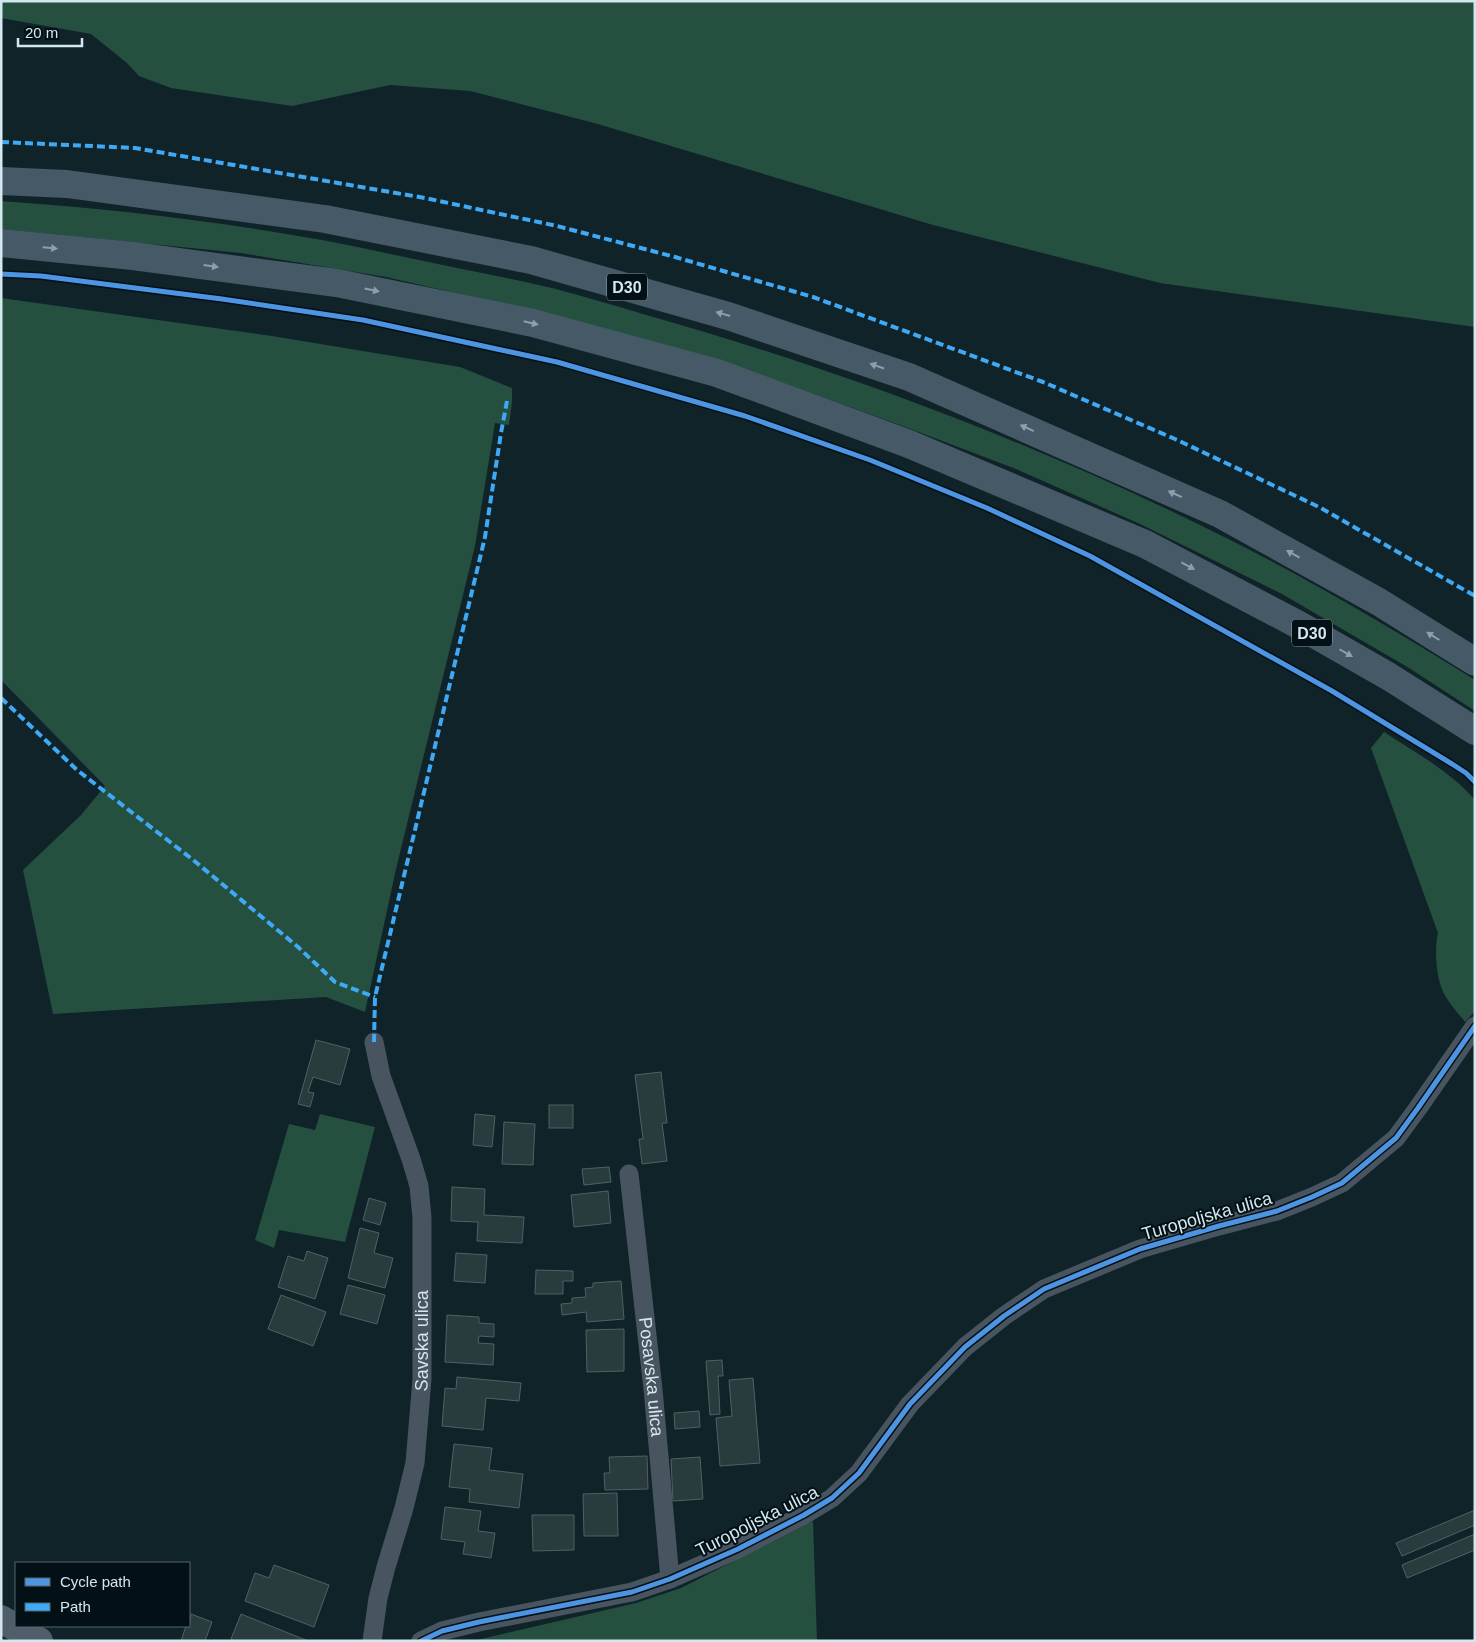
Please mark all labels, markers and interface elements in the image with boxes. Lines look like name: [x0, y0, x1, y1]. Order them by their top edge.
scale bar: [18, 15, 81, 47]
text: 20 m: [25, 24, 58, 41]
one-way arrow: [42, 244, 58, 252]
one-way arrow: [204, 262, 220, 270]
road number: D30: [607, 274, 647, 300]
one-way arrow: [364, 286, 379, 294]
one-way arrow: [715, 310, 730, 318]
one-way arrow: [524, 319, 539, 327]
one-way arrow: [869, 362, 884, 370]
one-way arrow: [1020, 424, 1034, 432]
one-way arrow: [1168, 489, 1183, 498]
one-way arrow: [1286, 550, 1300, 559]
one-way arrow: [1181, 562, 1195, 571]
road number: D30: [1292, 620, 1332, 646]
one-way arrow: [1427, 631, 1440, 640]
one-way arrow: [1340, 648, 1353, 657]
street label: Turopoljska ulica: [1140, 1188, 1275, 1244]
street label: Savska ulica: [411, 1289, 432, 1392]
street label: Posavska ulica: [635, 1316, 667, 1438]
street label: Turopoljska ulica: [693, 1481, 822, 1560]
legend: [15, 1562, 190, 1627]
text: Cycle path: [60, 1573, 131, 1590]
text: Path: [60, 1598, 91, 1615]

